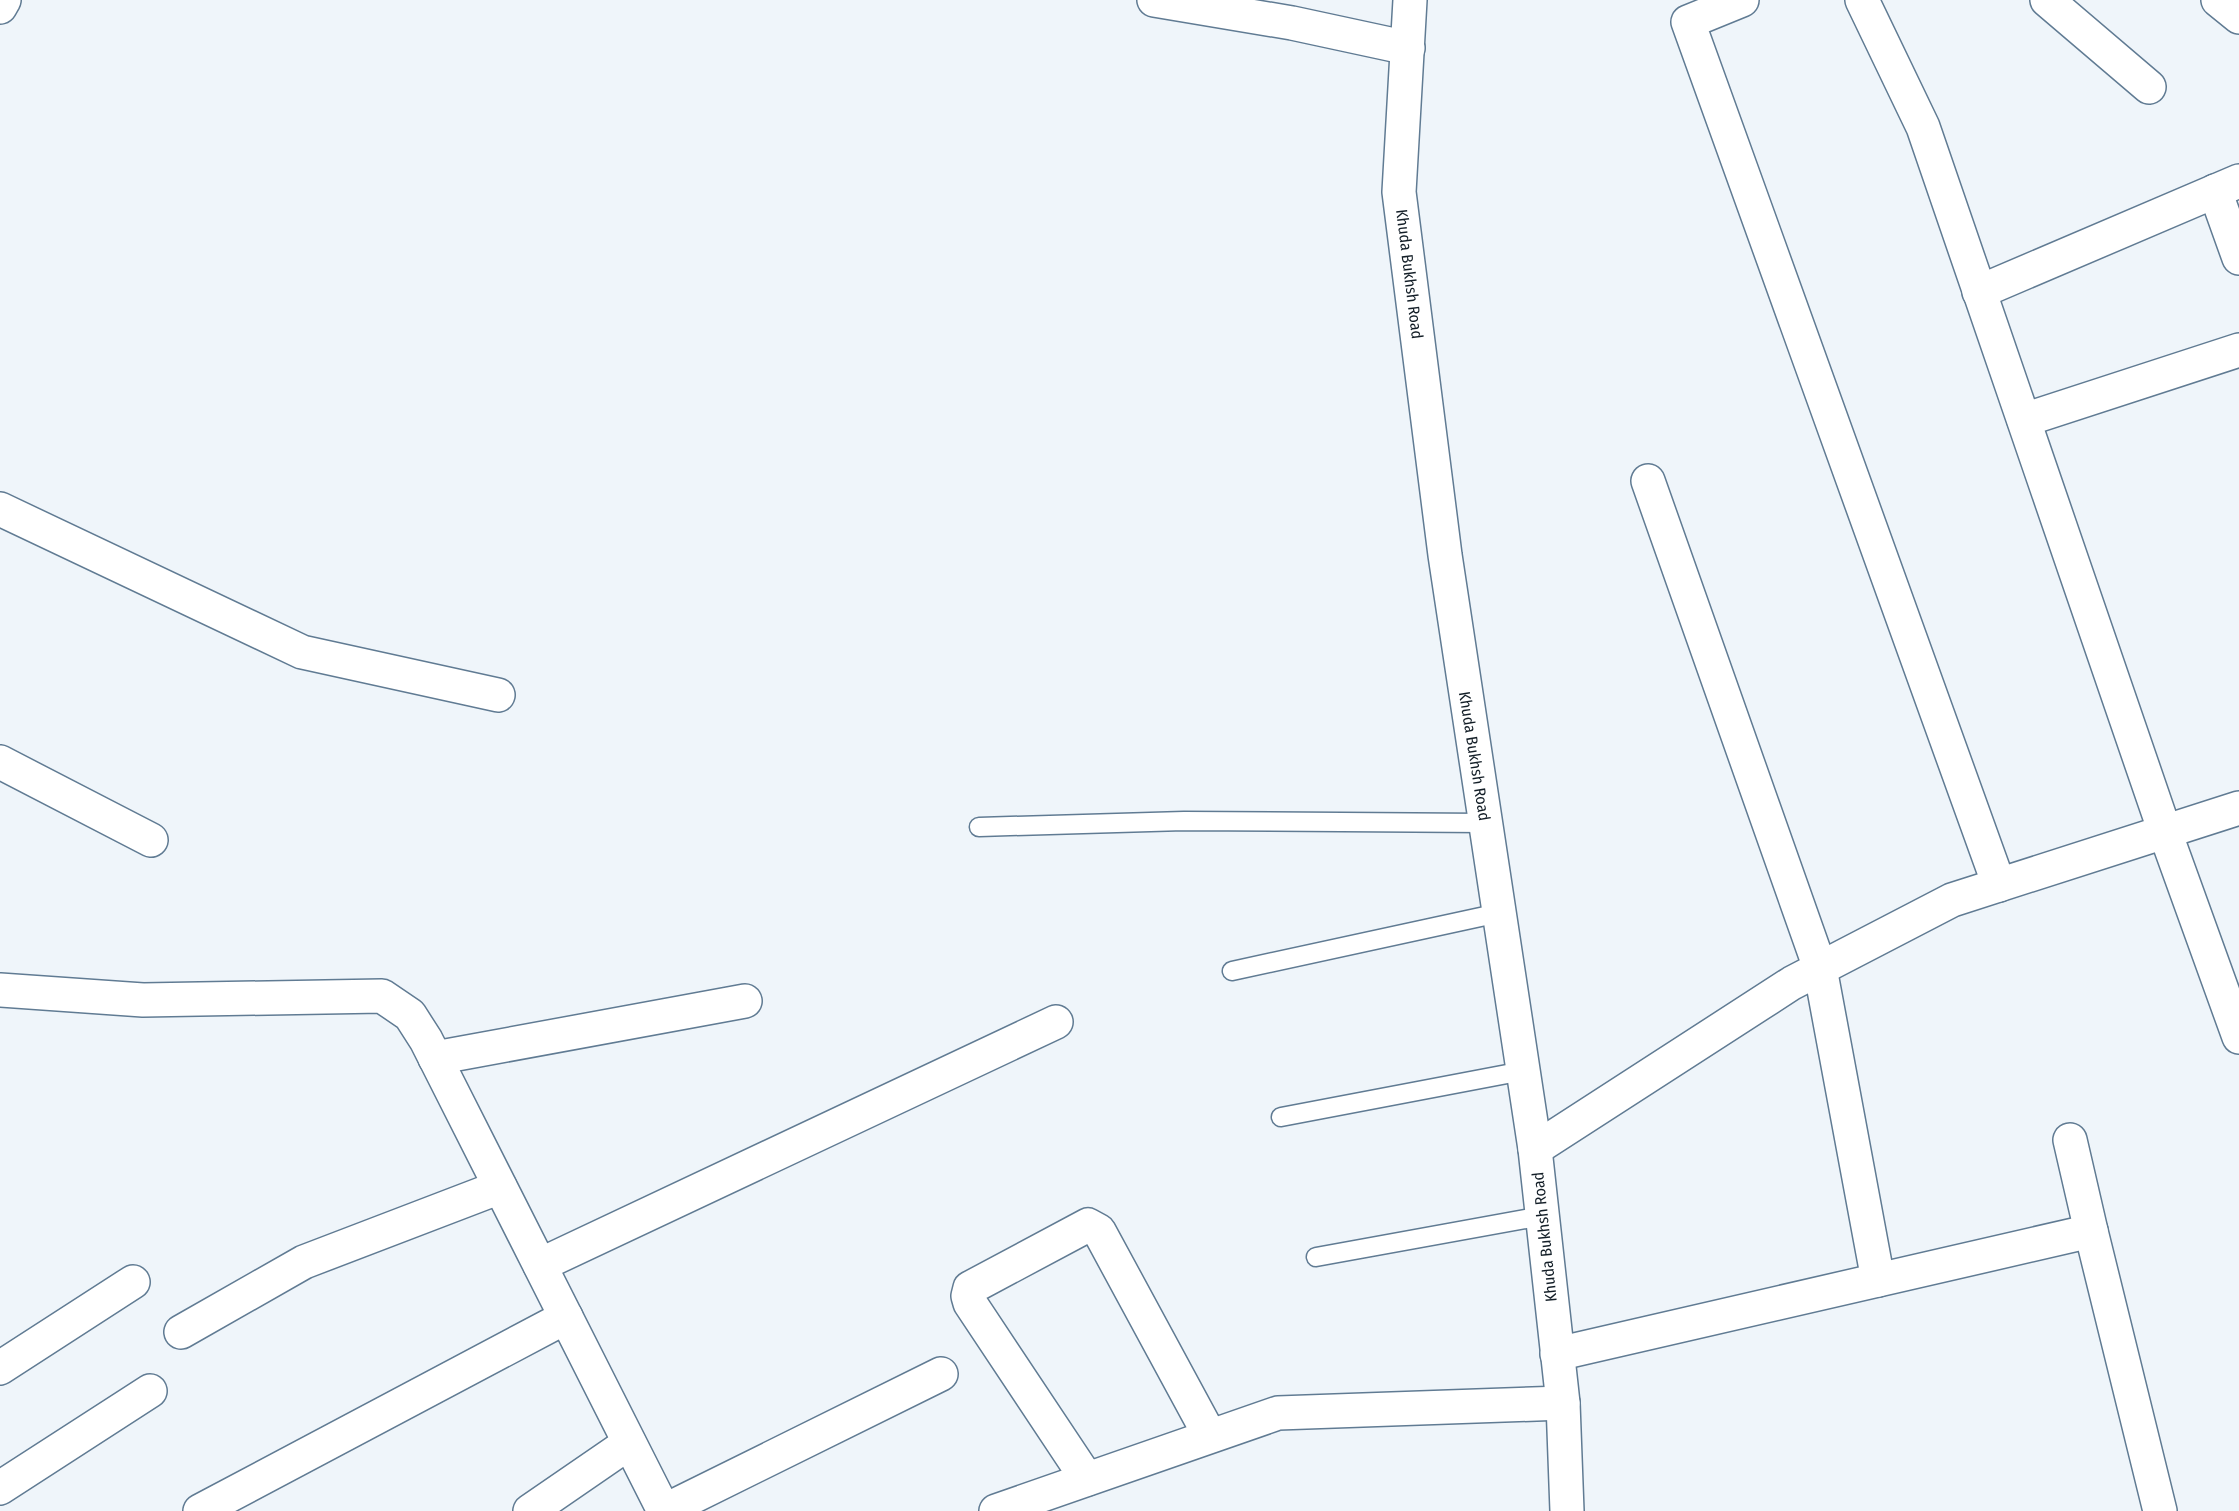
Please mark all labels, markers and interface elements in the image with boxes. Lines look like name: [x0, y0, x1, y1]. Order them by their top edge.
street label: Khuda Bukhsh Road: [1392, 208, 1427, 340]
street label: Khuda Bukhsh Road: [1455, 690, 1494, 822]
street label: Khuda Bukhsh Road: [1528, 1171, 1561, 1303]

